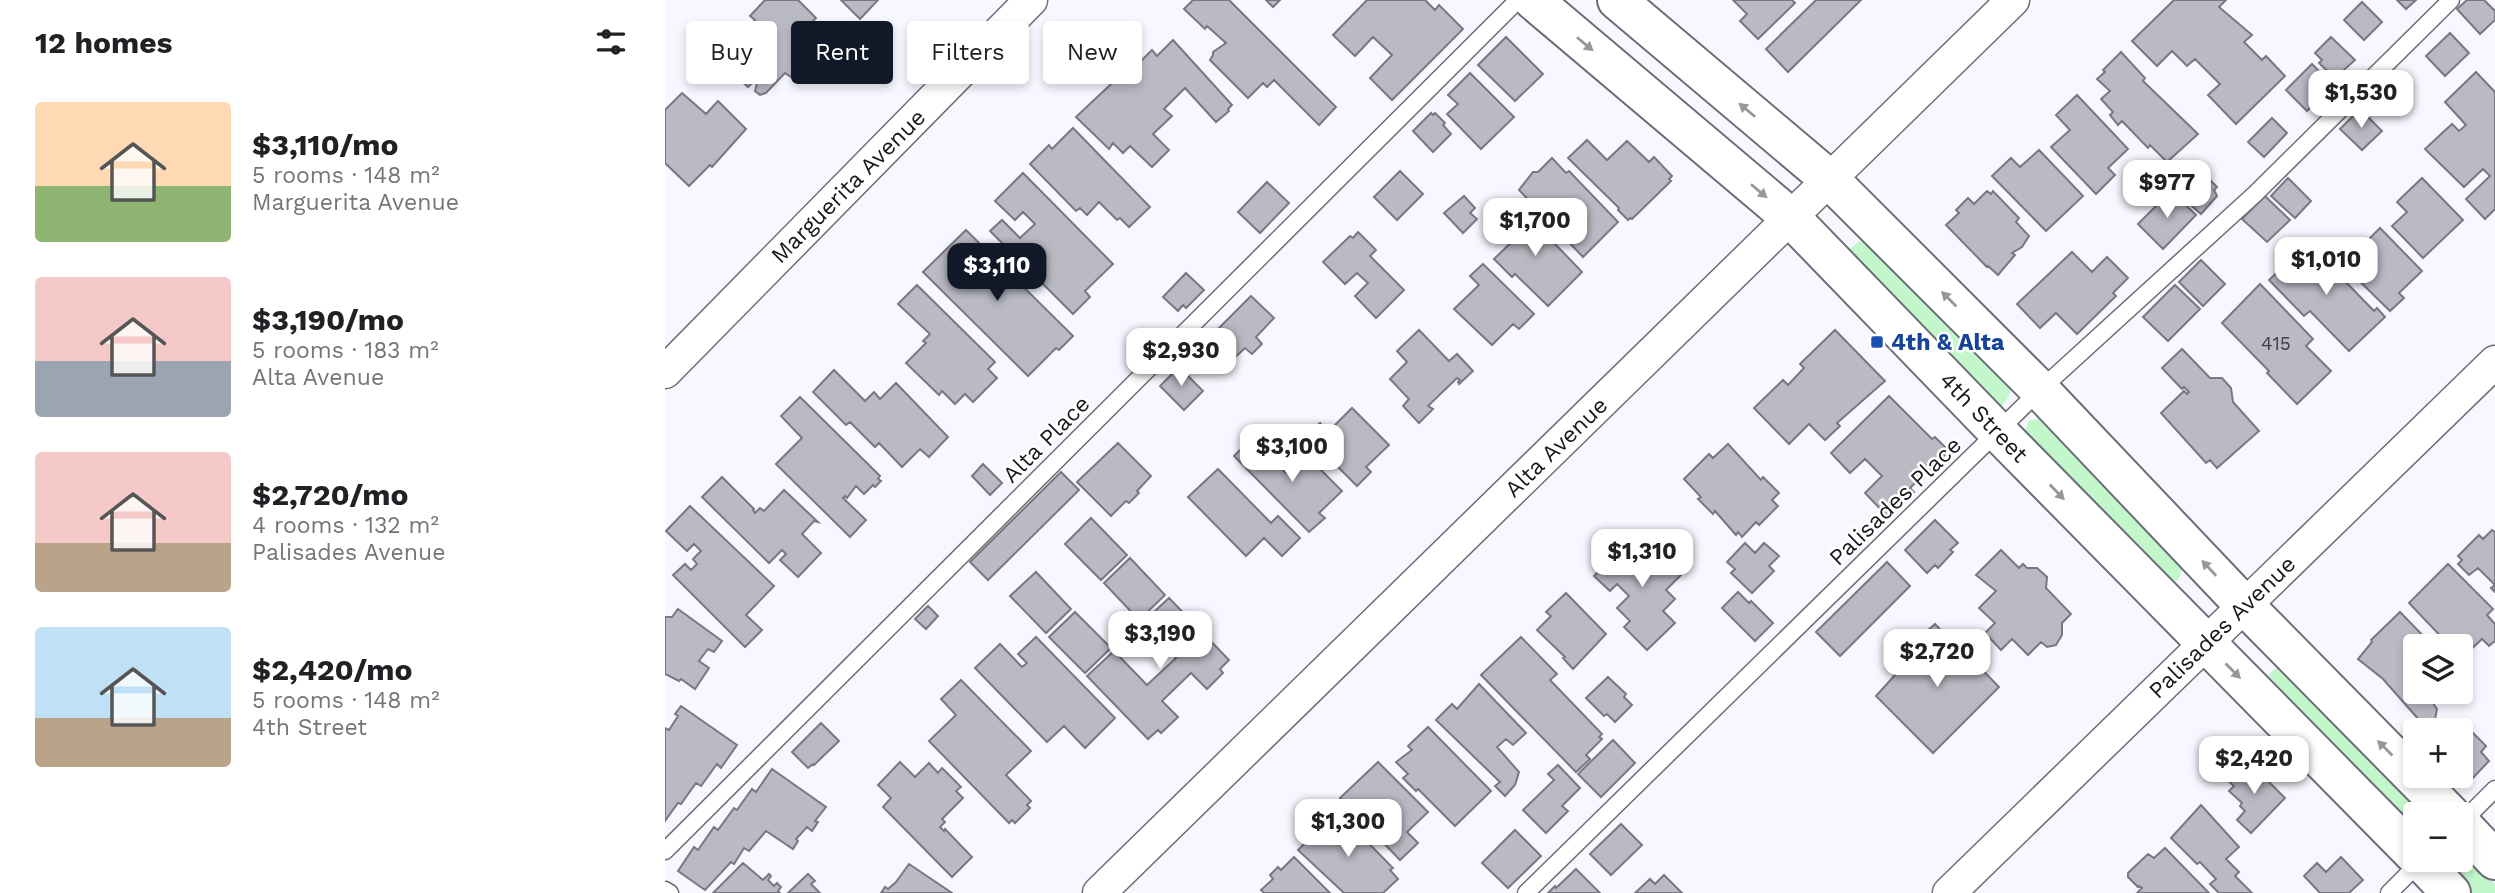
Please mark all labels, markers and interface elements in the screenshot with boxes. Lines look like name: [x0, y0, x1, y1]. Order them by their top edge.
chip: Buy: [686, 21, 777, 84]
chip: Rent: [791, 21, 893, 84]
chip: Filters: [907, 21, 1029, 84]
chip: New: [1043, 21, 1142, 84]
icon: filters: [592, 23, 630, 61]
text: 12 homes: [35, 25, 173, 60]
one-way arrow: [1577, 36, 1594, 51]
pin: $1,530: [2304, 71, 2418, 130]
text: $1,530: [2324, 79, 2398, 106]
one-way arrow: [1738, 103, 1755, 118]
street label: Marguerita Avenue: [766, 104, 931, 269]
text: $3,110/mo: [252, 127, 398, 162]
icon: home: [91, 130, 175, 214]
pin: $977: [2126, 160, 2208, 220]
text: 5 rooms · 148 m²: [252, 162, 440, 189]
text: $977: [2139, 169, 2195, 196]
one-way arrow: [1750, 183, 1768, 198]
text: Marguerita Avenue: [252, 189, 459, 216]
pin: $1,700: [1478, 198, 1592, 258]
text: $1,700: [1499, 207, 1571, 234]
pin: $1,010: [2269, 238, 2383, 297]
pin: $3,110: [940, 244, 1054, 303]
text: $1,010: [2291, 246, 2361, 273]
text: $3,110: [963, 252, 1031, 279]
one-way arrow: [1940, 290, 1957, 307]
text: $3,190/mo: [252, 302, 404, 337]
icon: home: [91, 305, 175, 389]
pin: $2,930: [1124, 328, 1238, 388]
place label: 4th & Alta: [1891, 329, 2005, 356]
house number: 415: [2261, 332, 2291, 355]
marker: 4th & Alta: [1869, 334, 1885, 350]
text: 5 rooms · 183 m²: [252, 337, 439, 364]
text: $2,930: [1142, 337, 1220, 364]
text: Alta Avenue: [252, 364, 384, 391]
street label: 4th Street: [1934, 367, 2034, 468]
street label: Alta Place: [997, 390, 1095, 488]
street label: Alta Avenue: [1499, 392, 1613, 503]
pin: $3,100: [1235, 424, 1349, 484]
street label: Palisades Place: [1824, 431, 1967, 571]
text: $3,100: [1256, 433, 1328, 460]
text: $2,720/mo: [252, 477, 408, 512]
icon: home: [91, 480, 175, 564]
one-way arrow: [2048, 483, 2065, 500]
text: 4 rooms · 132 m²: [252, 512, 439, 539]
pin: $1,310: [1585, 530, 1699, 589]
text: $1,310: [1607, 538, 1677, 565]
text: Palisades Avenue: [252, 539, 445, 566]
street label: Palisades Avenue: [2143, 550, 2301, 704]
one-way arrow: [2201, 560, 2217, 577]
pin: $3,190: [1103, 612, 1217, 671]
text: $3,190: [1124, 620, 1196, 647]
pin: $2,720: [1880, 630, 1994, 689]
map controls: [2403, 634, 2473, 872]
button: layers: [2403, 634, 2473, 704]
text: $2,720: [1899, 638, 1975, 665]
text: $2,420/mo: [252, 652, 412, 687]
icon: home: [91, 655, 175, 739]
one-way arrow: [2225, 663, 2242, 680]
text: 5 rooms · 148 m²: [252, 687, 440, 714]
text: 4th Street: [252, 714, 367, 741]
button: +: [2403, 718, 2473, 788]
pin: $2,420: [2197, 736, 2311, 796]
one-way arrow: [2378, 740, 2394, 757]
text: $2,420: [2215, 745, 2293, 772]
pin: $1,300: [1291, 800, 1405, 859]
button: −: [2403, 802, 2473, 872]
text: $1,300: [1311, 808, 1385, 835]

